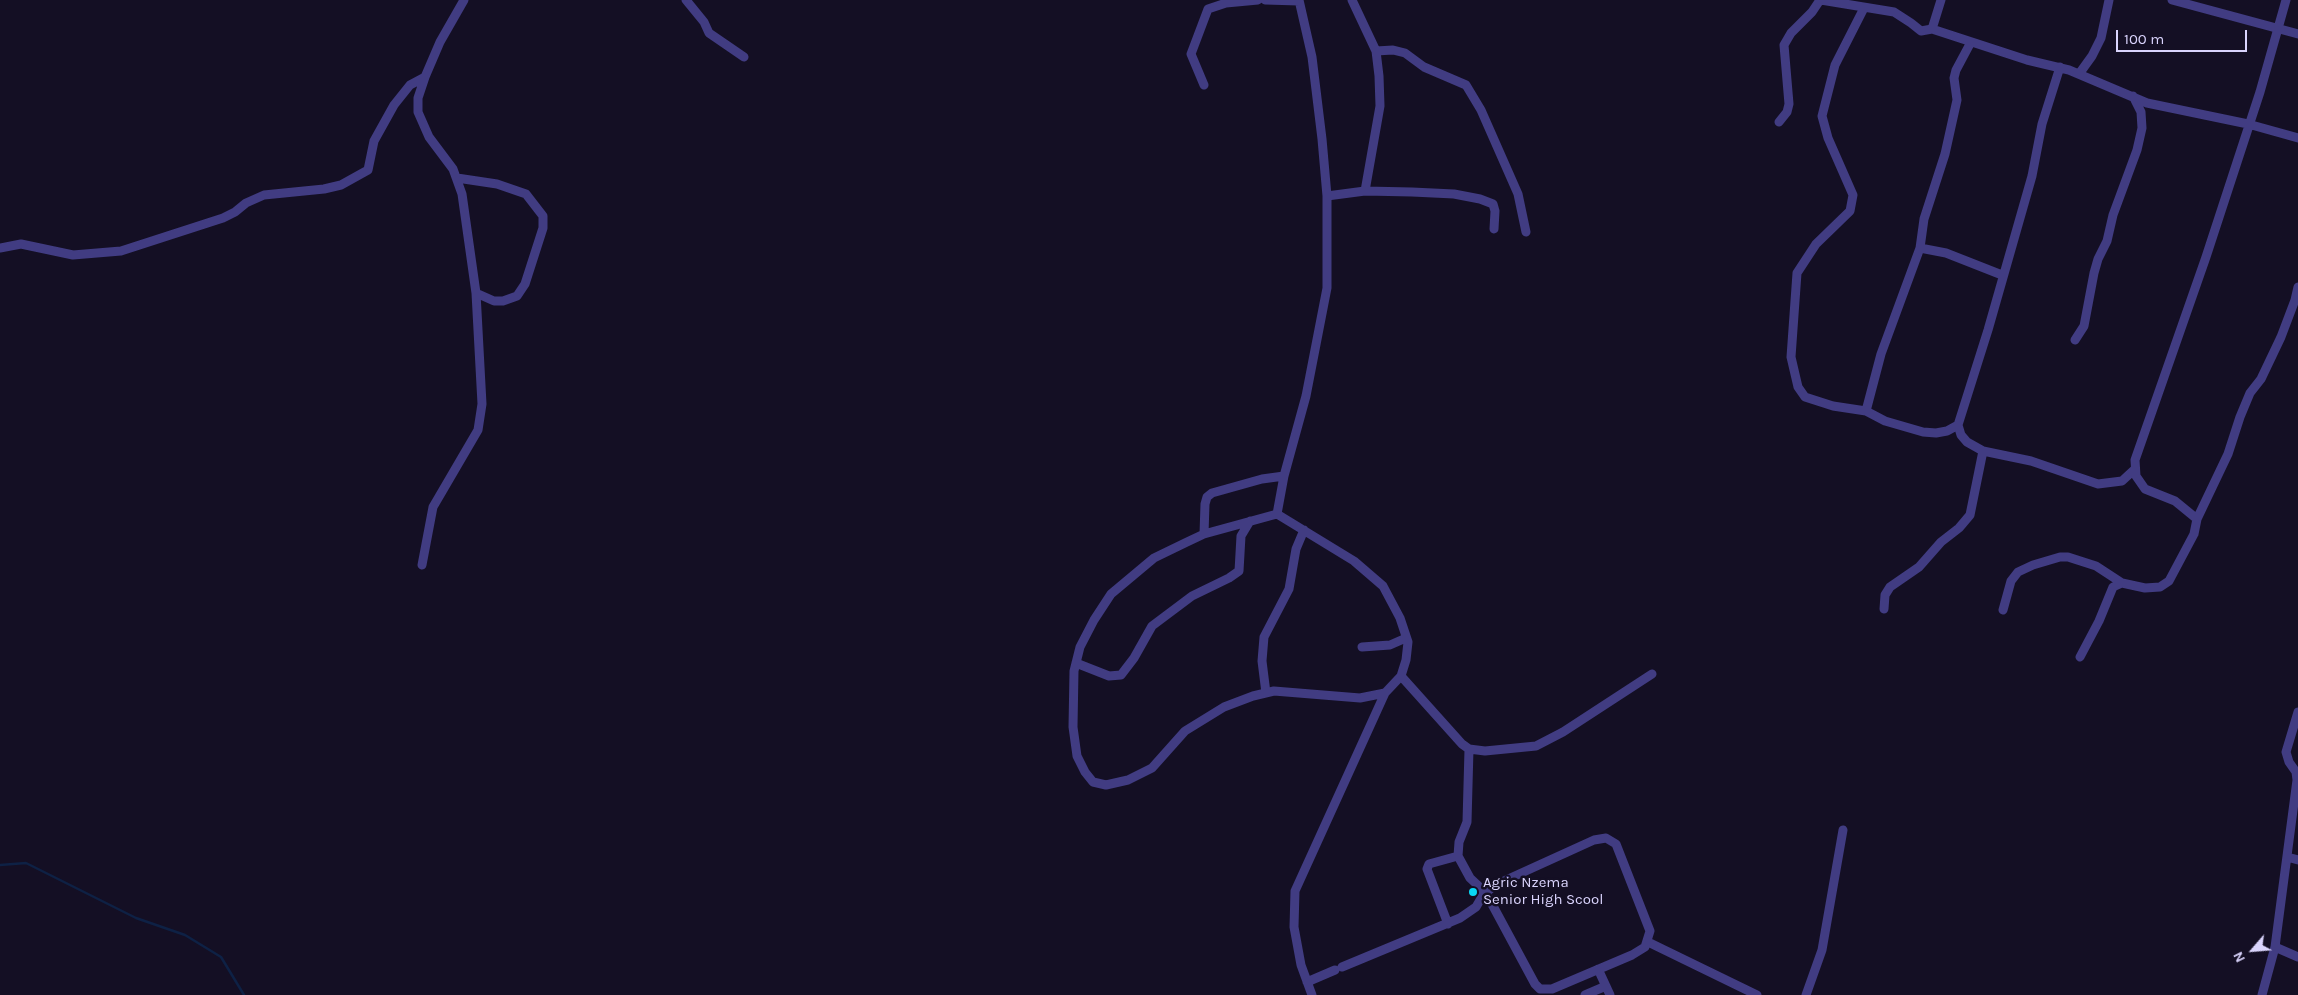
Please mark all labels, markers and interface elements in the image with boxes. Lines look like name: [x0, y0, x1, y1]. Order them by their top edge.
scale bar: [2118, 20, 2249, 52]
text: 100 m: [2124, 30, 2164, 48]
place label: Agric Nzema Senior High Scool: [1483, 874, 1603, 909]
marker: Agric Nzema Senior High Scool: [1467, 886, 1479, 898]
north arrow: [2228, 925, 2278, 975]
text: N: [2229, 949, 2249, 965]

